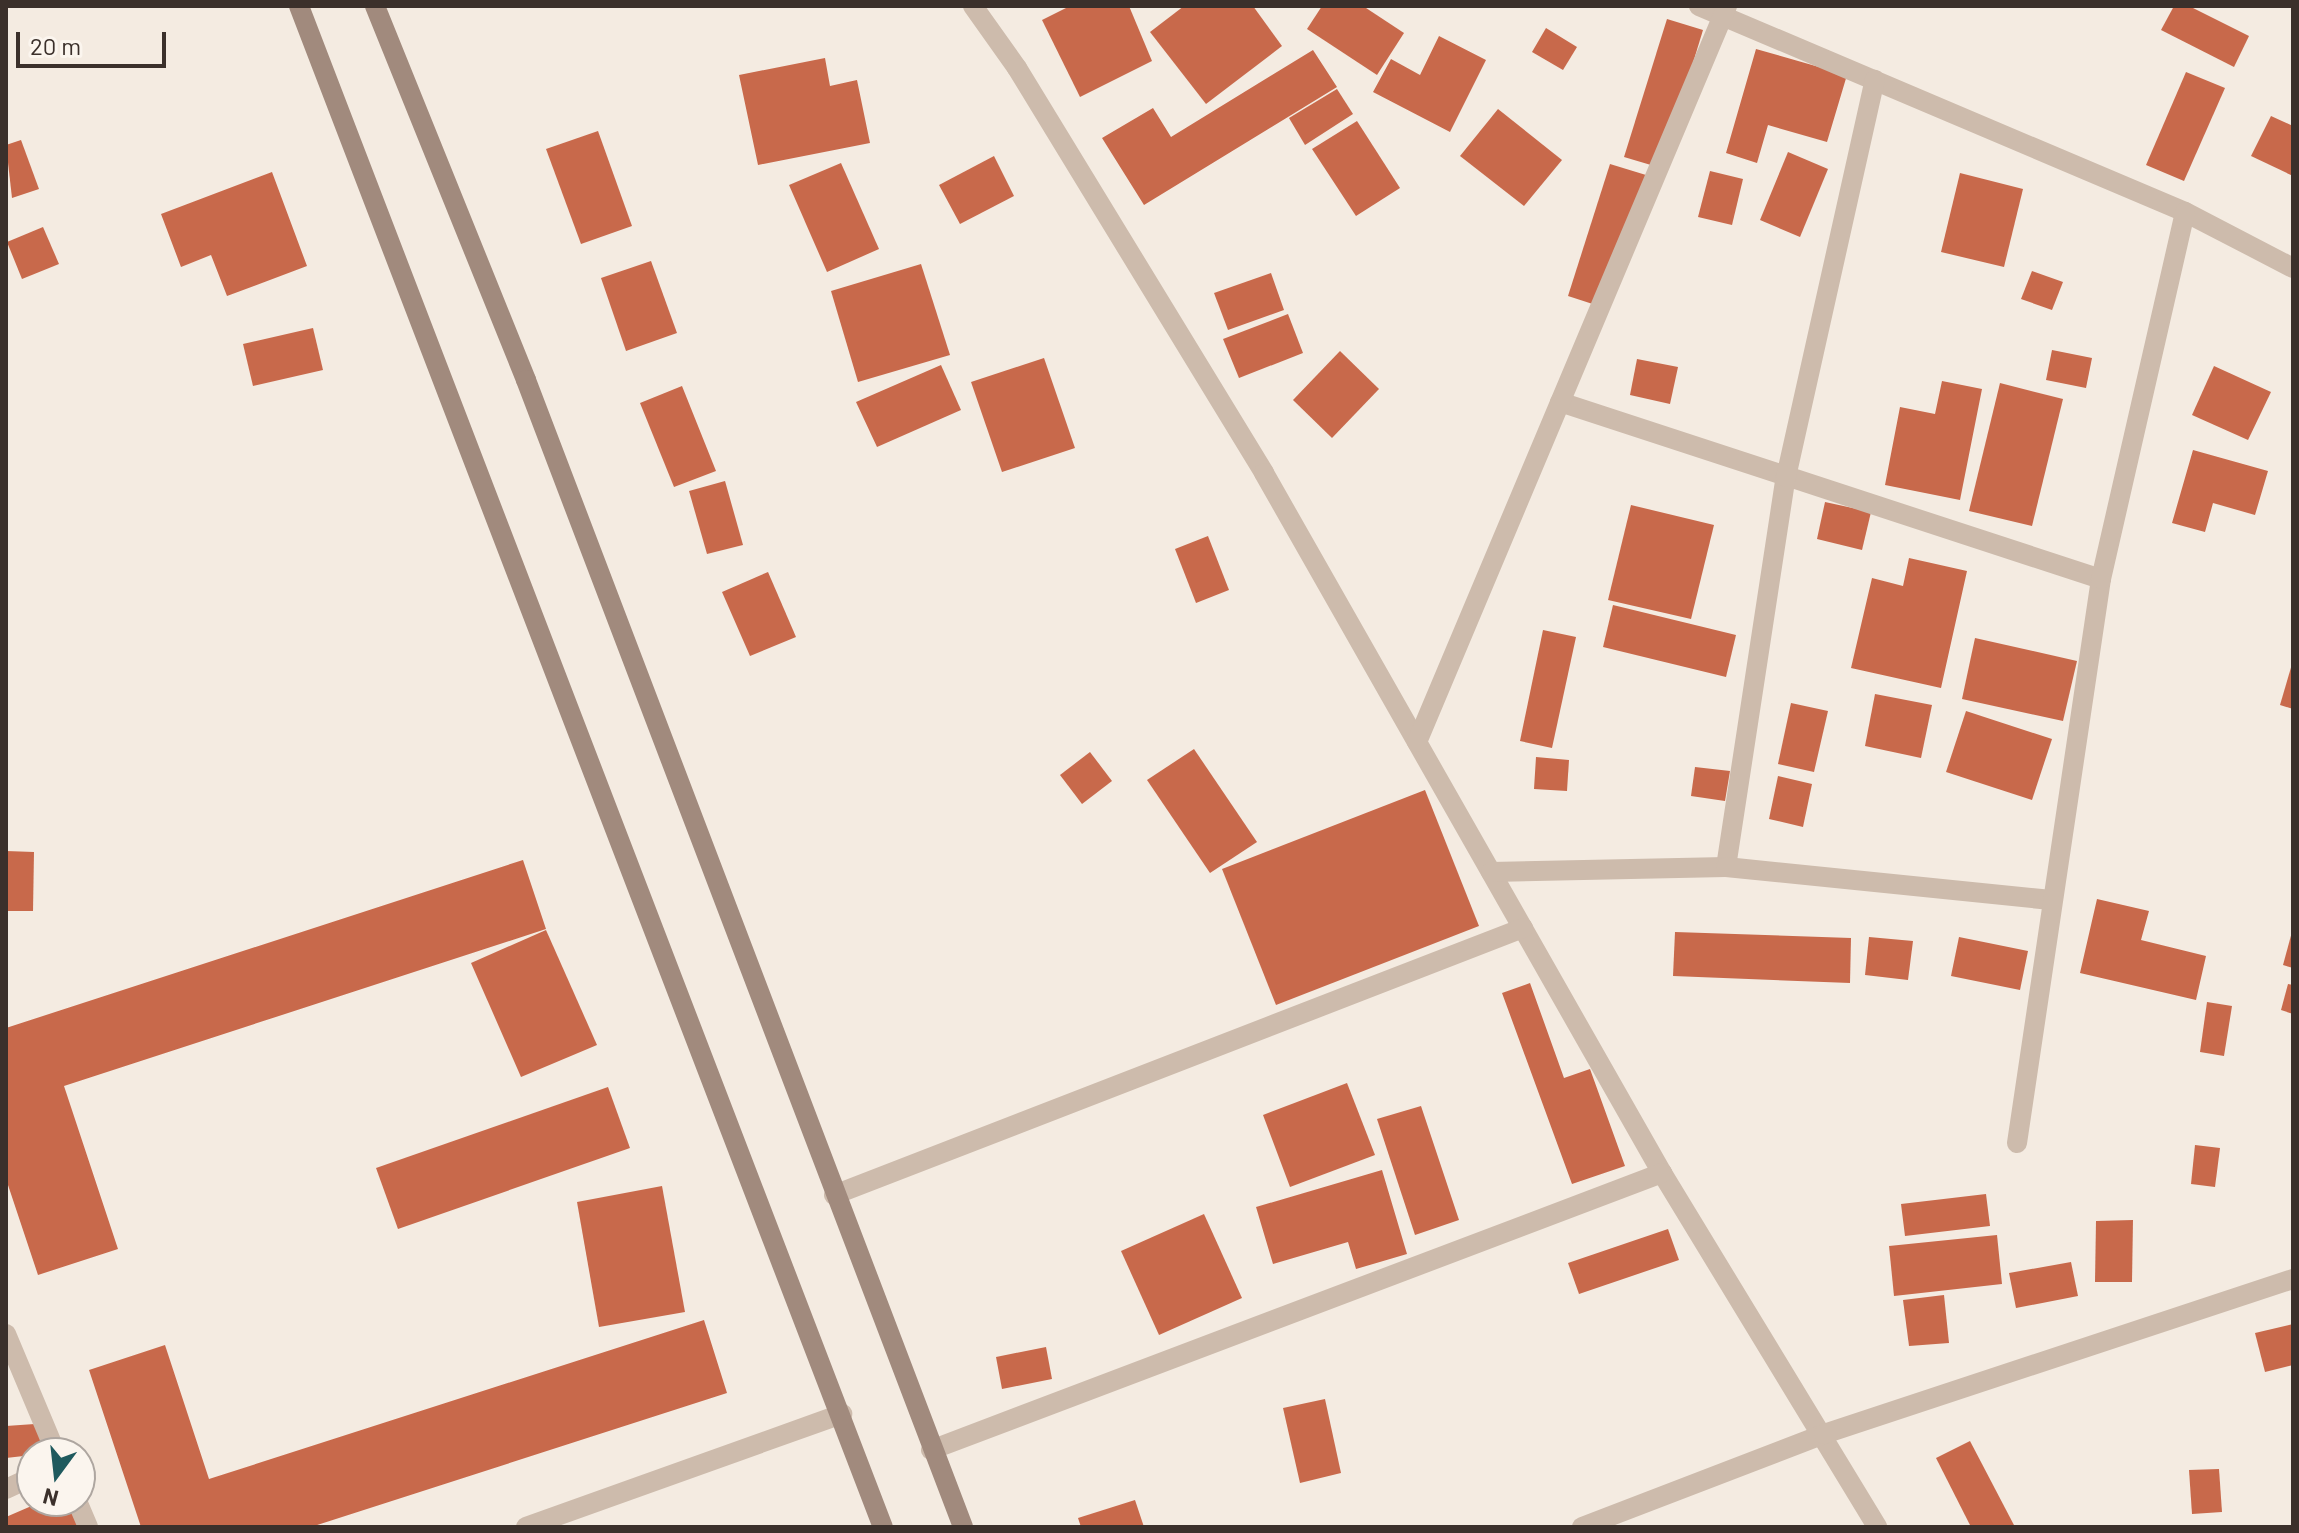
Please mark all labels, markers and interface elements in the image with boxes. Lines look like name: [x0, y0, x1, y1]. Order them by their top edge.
scale bar: [20, 16, 170, 66]
text: 20 m: [30, 31, 81, 60]
north arrow: [16, 1437, 96, 1517]
text: N: [40, 1484, 61, 1513]

